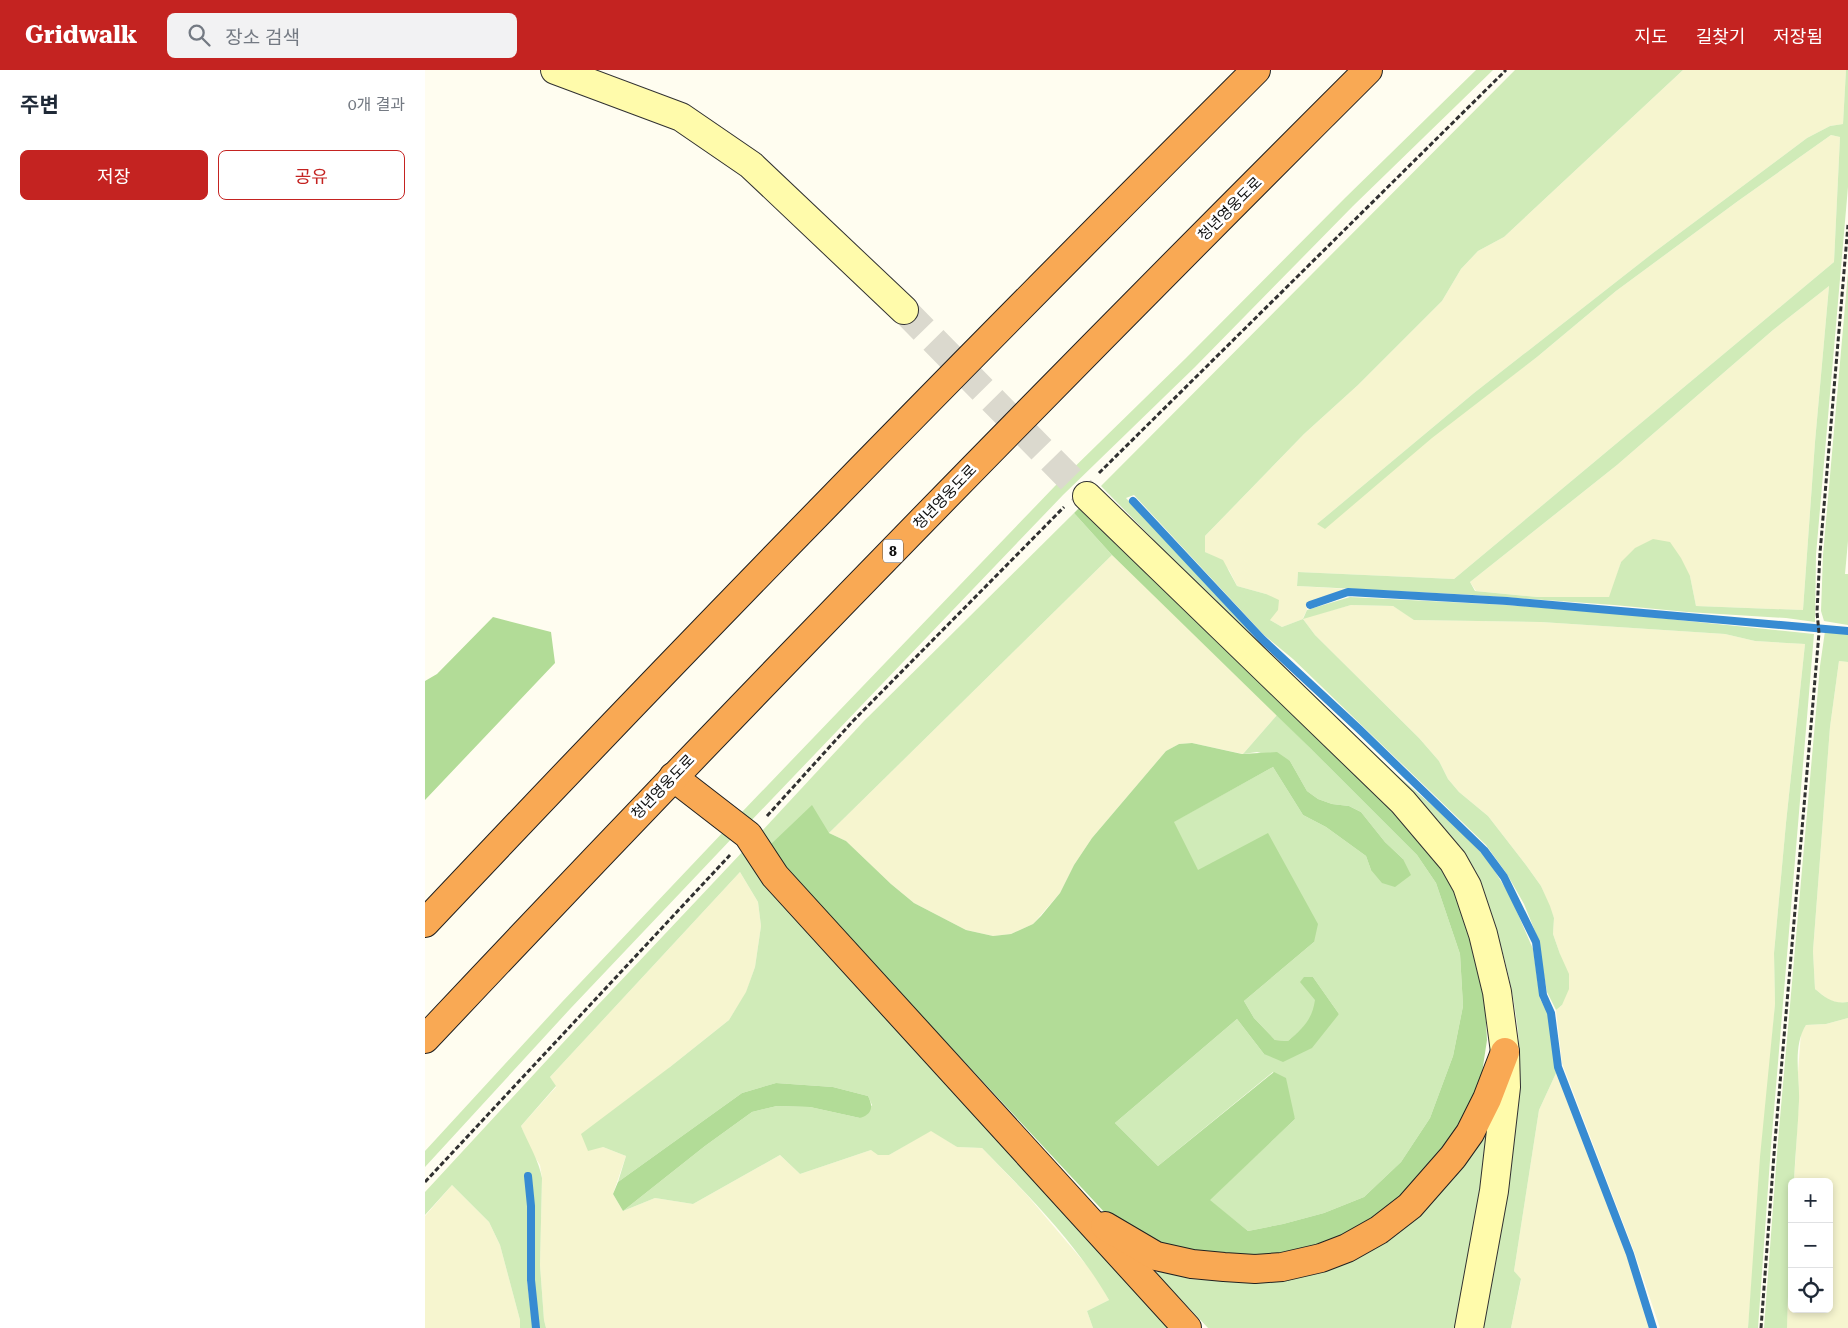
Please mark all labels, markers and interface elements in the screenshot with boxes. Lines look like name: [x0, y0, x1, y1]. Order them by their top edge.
search box: [167, 13, 517, 58]
text: Gridwalk: [25, 21, 137, 49]
icon: search: [185, 21, 213, 49]
text: 장소 검색: [225, 26, 300, 49]
text: 지도: [1635, 26, 1668, 47]
text: 길찾기: [1696, 26, 1745, 47]
text: 저장됨: [1773, 26, 1823, 47]
text: 주변: [20, 93, 59, 117]
text: 0개 결과: [348, 95, 405, 114]
button: 저장: [20, 150, 208, 200]
button: 공유: [218, 150, 405, 200]
street label: 청년영웅도로: [1194, 173, 1266, 245]
street label: 청년영웅도로: [910, 461, 980, 533]
road number: 8: [883, 540, 903, 562]
street label: 청년영웅도로: [628, 751, 698, 823]
map controls: [1788, 1178, 1833, 1313]
button: +: [1788, 1178, 1833, 1223]
button: −: [1788, 1223, 1833, 1268]
button: locate: [1788, 1268, 1833, 1313]

